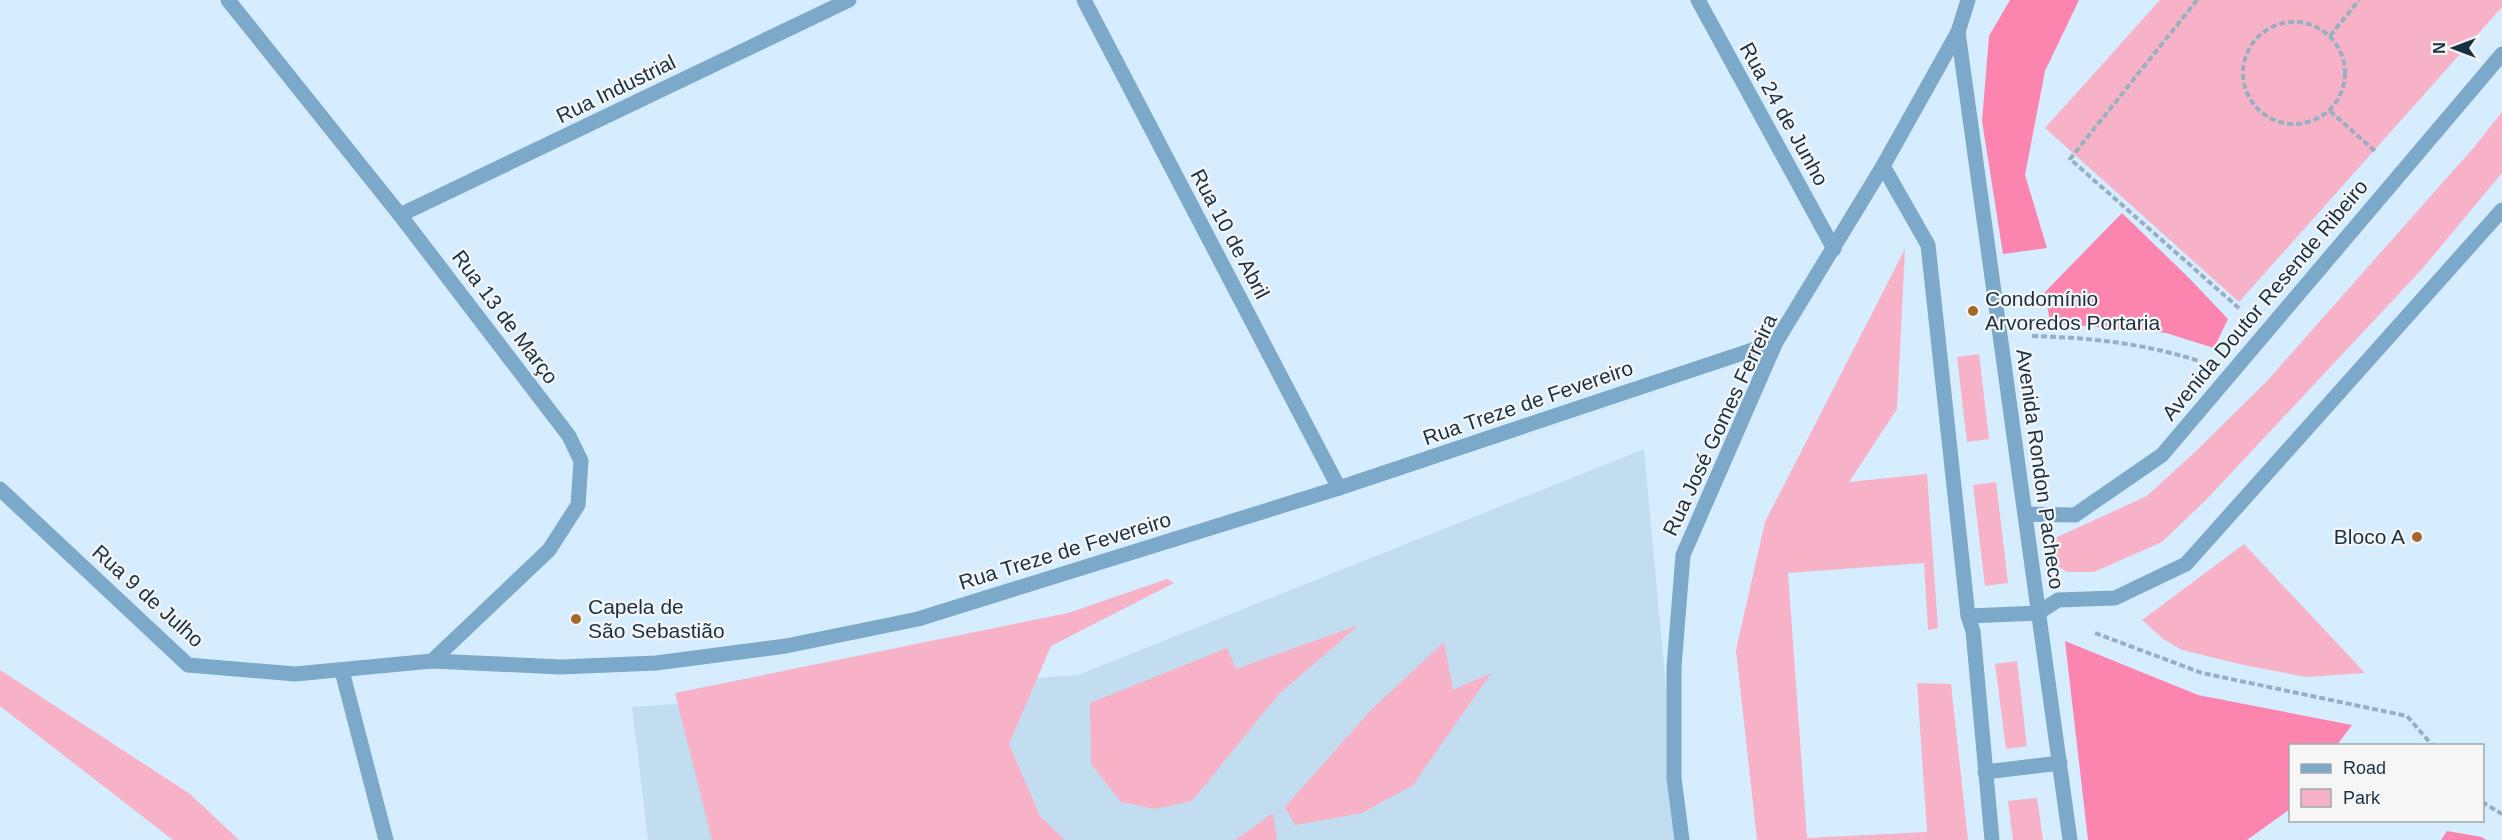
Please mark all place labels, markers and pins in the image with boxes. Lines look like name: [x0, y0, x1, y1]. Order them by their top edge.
place label: Condomínio Arvoredos Portaria: [1985, 287, 2160, 334]
marker: Condomínio Arvoredos Portaria: [1966, 304, 1980, 318]
place label: Bloco A: [2334, 525, 2405, 548]
marker: Bloco A: [2410, 530, 2424, 544]
place label: Capela de São Sebastião: [588, 595, 725, 642]
marker: Capela de São Sebastião: [569, 612, 583, 626]

